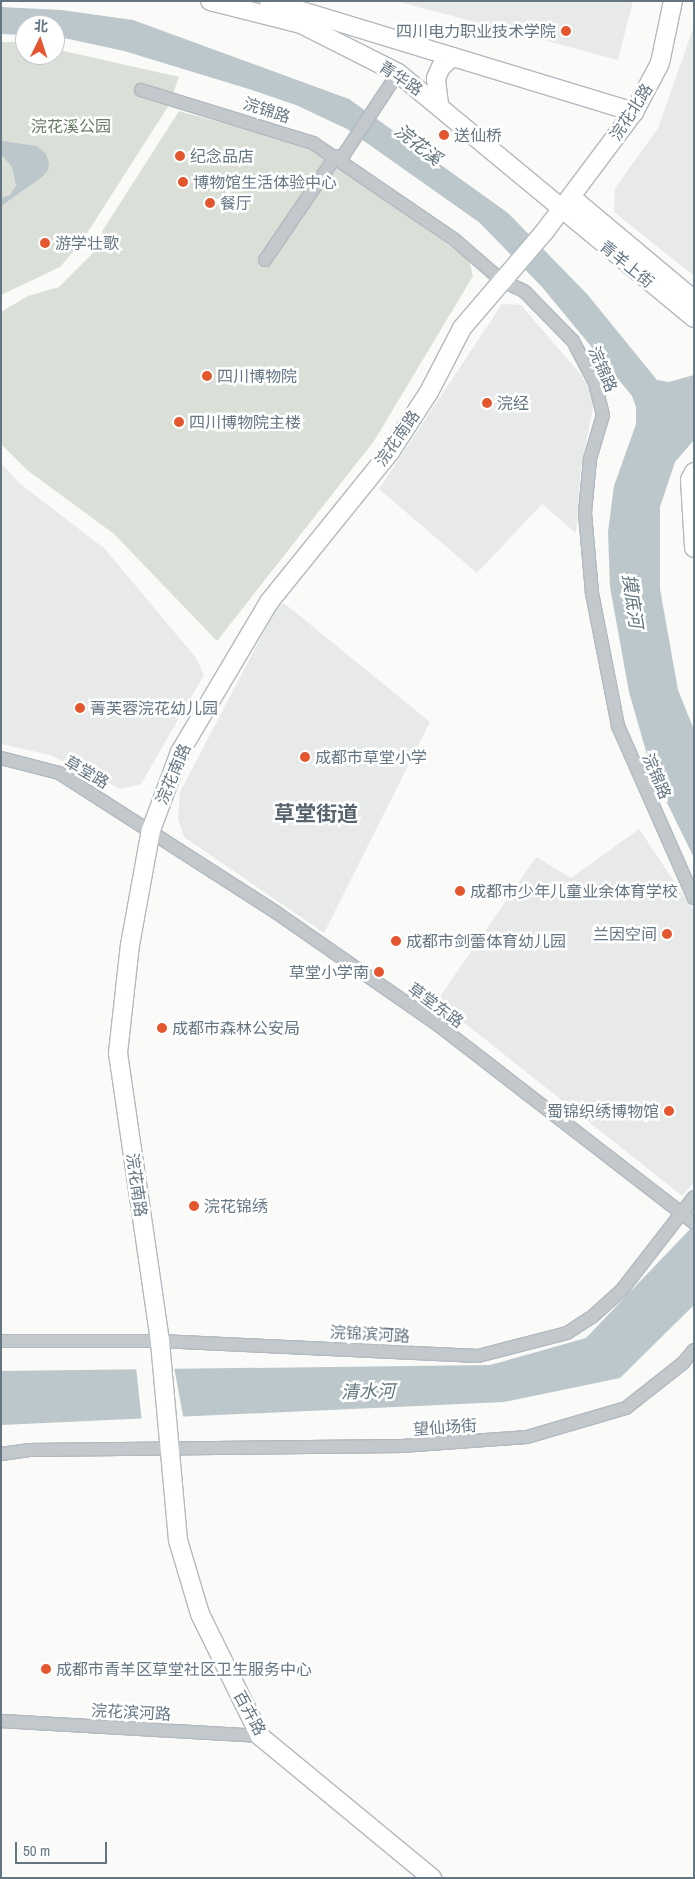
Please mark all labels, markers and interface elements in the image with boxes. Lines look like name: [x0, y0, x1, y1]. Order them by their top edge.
north arrow: [15, 15, 65, 65]
text: 北: [33, 17, 49, 36]
place label: 四川电力职业技术学院: [396, 21, 556, 41]
marker: 四川电力职业技术学院: [560, 25, 572, 37]
street label: 青华路: [376, 57, 426, 99]
street label: 浣花北路: [606, 80, 656, 144]
street label: 浣锦路: [241, 93, 293, 127]
park label: 浣花溪公园: [31, 116, 111, 136]
water label: 浣花溪: [390, 120, 446, 170]
place label: 送仙桥: [454, 125, 502, 145]
marker: 送仙桥: [438, 129, 450, 141]
place label: 纪念品店: [190, 146, 254, 166]
marker: 纪念品店: [174, 150, 186, 162]
place label: 博物馆生活体验中心: [193, 172, 337, 192]
marker: 博物馆生活体验中心: [177, 176, 189, 188]
place label: 餐厅: [220, 193, 252, 213]
marker: 餐厅: [204, 197, 216, 209]
place label: 游学壮歌: [55, 233, 119, 253]
street label: 青羊上街: [596, 236, 658, 292]
marker: 游学壮歌: [39, 237, 51, 249]
street label: 浣锦路: [585, 343, 621, 395]
place label: 四川博物院: [217, 366, 297, 386]
marker: 四川博物院: [201, 370, 213, 382]
place label: 浣经: [497, 393, 529, 413]
marker: 浣经: [481, 397, 493, 409]
street label: 浣花南路: [371, 406, 423, 470]
place label: 四川博物院主楼: [189, 412, 301, 432]
marker: 四川博物院主楼: [173, 416, 185, 428]
water label: 摸底河: [618, 573, 646, 629]
place label: 菁芙蓉浣花幼儿园: [90, 698, 218, 718]
marker: 菁芙蓉浣花幼儿园: [74, 702, 86, 714]
street label: 浣花南路: [152, 741, 194, 807]
place label: 成都市草堂小学: [315, 747, 427, 767]
street label: 浣锦路: [639, 750, 675, 802]
marker: 成都市草堂小学: [299, 751, 311, 763]
street label: 草堂路: [61, 752, 113, 792]
district label: 草堂街道: [274, 801, 358, 827]
place label: 成都市少年儿童业余体育学校: [470, 881, 678, 901]
marker: 成都市少年儿童业余体育学校: [454, 885, 466, 897]
place label: 兰因空间: [593, 924, 657, 944]
marker: 兰因空间: [661, 928, 673, 940]
place label: 成都市剑蕾体育幼儿园: [406, 931, 566, 951]
marker: 成都市剑蕾体育幼儿园: [390, 935, 402, 947]
place label: 草堂小学南: [289, 962, 369, 982]
marker: 草堂小学南: [373, 966, 385, 978]
street label: 草堂东路: [404, 978, 468, 1032]
place label: 成都市森林公安局: [172, 1018, 300, 1038]
marker: 成都市森林公安局: [156, 1022, 168, 1034]
place label: 蜀锦织绣博物馆: [547, 1101, 659, 1121]
marker: 蜀锦织绣博物馆: [663, 1105, 675, 1117]
street label: 浣花南路: [123, 1152, 151, 1218]
place label: 浣花锦绣: [204, 1196, 268, 1216]
marker: 浣花锦绣: [188, 1200, 200, 1212]
street label: 浣锦滨河路: [330, 1322, 410, 1346]
water label: 清水河: [341, 1381, 395, 1403]
street label: 望仙场街: [412, 1415, 478, 1439]
place label: 成都市青羊区草堂社区卫生服务中心: [56, 1659, 312, 1679]
marker: 成都市青羊区草堂社区卫生服务中心: [40, 1663, 52, 1675]
street label: 百卉路: [230, 1687, 270, 1739]
street label: 浣花滨河路: [91, 1700, 171, 1724]
scale bar: [18, 1832, 110, 1864]
text: 50 m: [23, 1840, 50, 1861]

